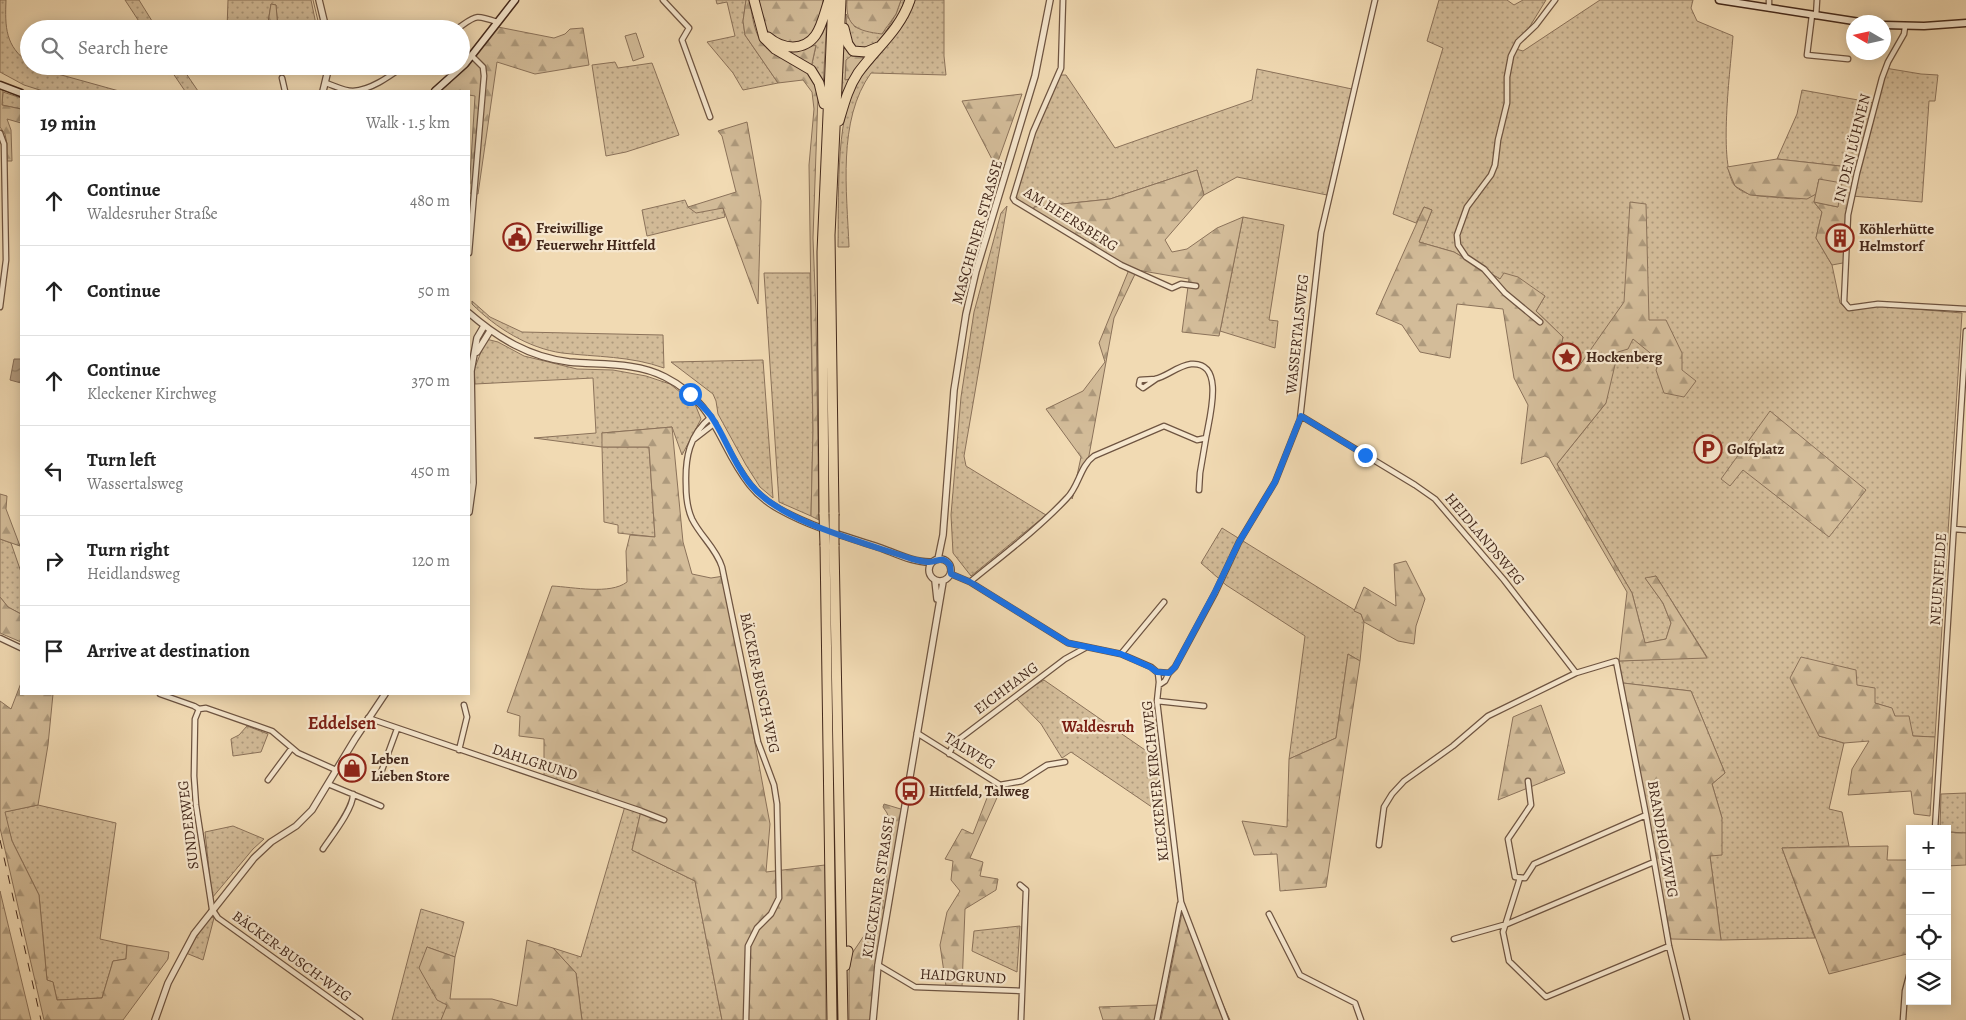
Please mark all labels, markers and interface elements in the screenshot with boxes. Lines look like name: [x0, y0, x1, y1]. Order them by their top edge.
north arrow: [1846, 15, 1891, 60]
search box: [20, 20, 470, 75]
icon: search: [38, 34, 66, 62]
text: Search here: [78, 35, 168, 61]
street label: IN DEN LÜHNEN: [1829, 91, 1875, 205]
text: 19 min: [40, 109, 96, 137]
text: Walk · 1.5 km: [366, 112, 450, 134]
street label: MASCHENER STRASSE: [947, 157, 1007, 307]
text: Continue: [87, 177, 161, 203]
street label: AM HEERSBERG: [1019, 182, 1122, 256]
icon: ahead: [40, 187, 68, 215]
text: 480 m: [410, 190, 450, 212]
text: Waldesruher Straße: [87, 203, 218, 225]
place label: Freiwillige Feuerwehr Hittfeld: [536, 218, 657, 255]
place label: Köhlerhütte Helmstorf: [1859, 219, 1934, 256]
public building icon: Freiwillige Feuerwehr Hittfeld: [502, 222, 532, 252]
building icon: Köhlerhütte Helmstorf: [1825, 223, 1855, 253]
street label: WASSERTALSWEG: [1281, 273, 1313, 396]
icon: ahead: [40, 277, 68, 305]
text: Continue: [87, 278, 161, 304]
text: 50 m: [418, 280, 450, 302]
place icon: Hockenberg: [1552, 342, 1582, 372]
place label: Hockenberg: [1586, 347, 1663, 367]
text: Continue: [87, 357, 161, 383]
icon: ahead: [40, 367, 68, 395]
text: 370 m: [412, 370, 450, 392]
text: Kleckener Kirchweg: [87, 383, 217, 405]
route start: [679, 383, 702, 406]
parking icon: Golfplatz: [1693, 434, 1723, 464]
place label: Golfplatz: [1727, 439, 1785, 459]
route end: [1354, 444, 1377, 467]
text: Turn left: [87, 447, 156, 473]
icon: left: [40, 457, 68, 485]
text: 450 m: [411, 460, 450, 482]
text: Wassertalsweg: [87, 473, 183, 495]
street label: HEIDLANDSWEG: [1440, 489, 1530, 589]
street label: NEUENFELDE: [1925, 532, 1951, 626]
text: Turn right: [87, 537, 169, 563]
icon: right: [40, 547, 68, 575]
text: 120 m: [412, 550, 450, 572]
text: Heidlandsweg: [87, 563, 180, 585]
street label: BÄCKER-BUSCH-WEG: [735, 611, 785, 755]
icon: arrive: [40, 637, 68, 665]
text: Arrive at destination: [87, 638, 250, 664]
street label: EICHHANG: [970, 657, 1042, 719]
street label: KLECKENER KIRCHWEG: [1137, 699, 1173, 863]
district label: Eddelsen: [308, 711, 376, 735]
district label: Waldesruh: [1061, 716, 1135, 738]
street label: TALWEG: [941, 728, 999, 774]
street label: DAHLGRUND: [490, 739, 580, 785]
place label: Leben Lieben Store: [371, 749, 450, 786]
shop icon: Leben Lieben Store: [337, 753, 367, 783]
bus stop icon: Hittfeld, Talweg: [895, 776, 925, 806]
street label: SUNDERWEG: [173, 779, 203, 871]
street label: BRANDHOLZWEG: [1643, 779, 1683, 899]
place label: Hittfeld, Talweg: [929, 781, 1029, 801]
street label: KLECKENER STRASSE: [857, 815, 899, 959]
map controls: [1906, 825, 1951, 1005]
button: +: [1906, 825, 1951, 870]
button: −: [1906, 870, 1951, 915]
street label: BÄCKER-BUSCH-WEG: [228, 906, 356, 1006]
button: locate: [1906, 915, 1951, 960]
button: layers: [1906, 960, 1951, 1005]
street label: HAIDGRUND: [919, 964, 1007, 988]

